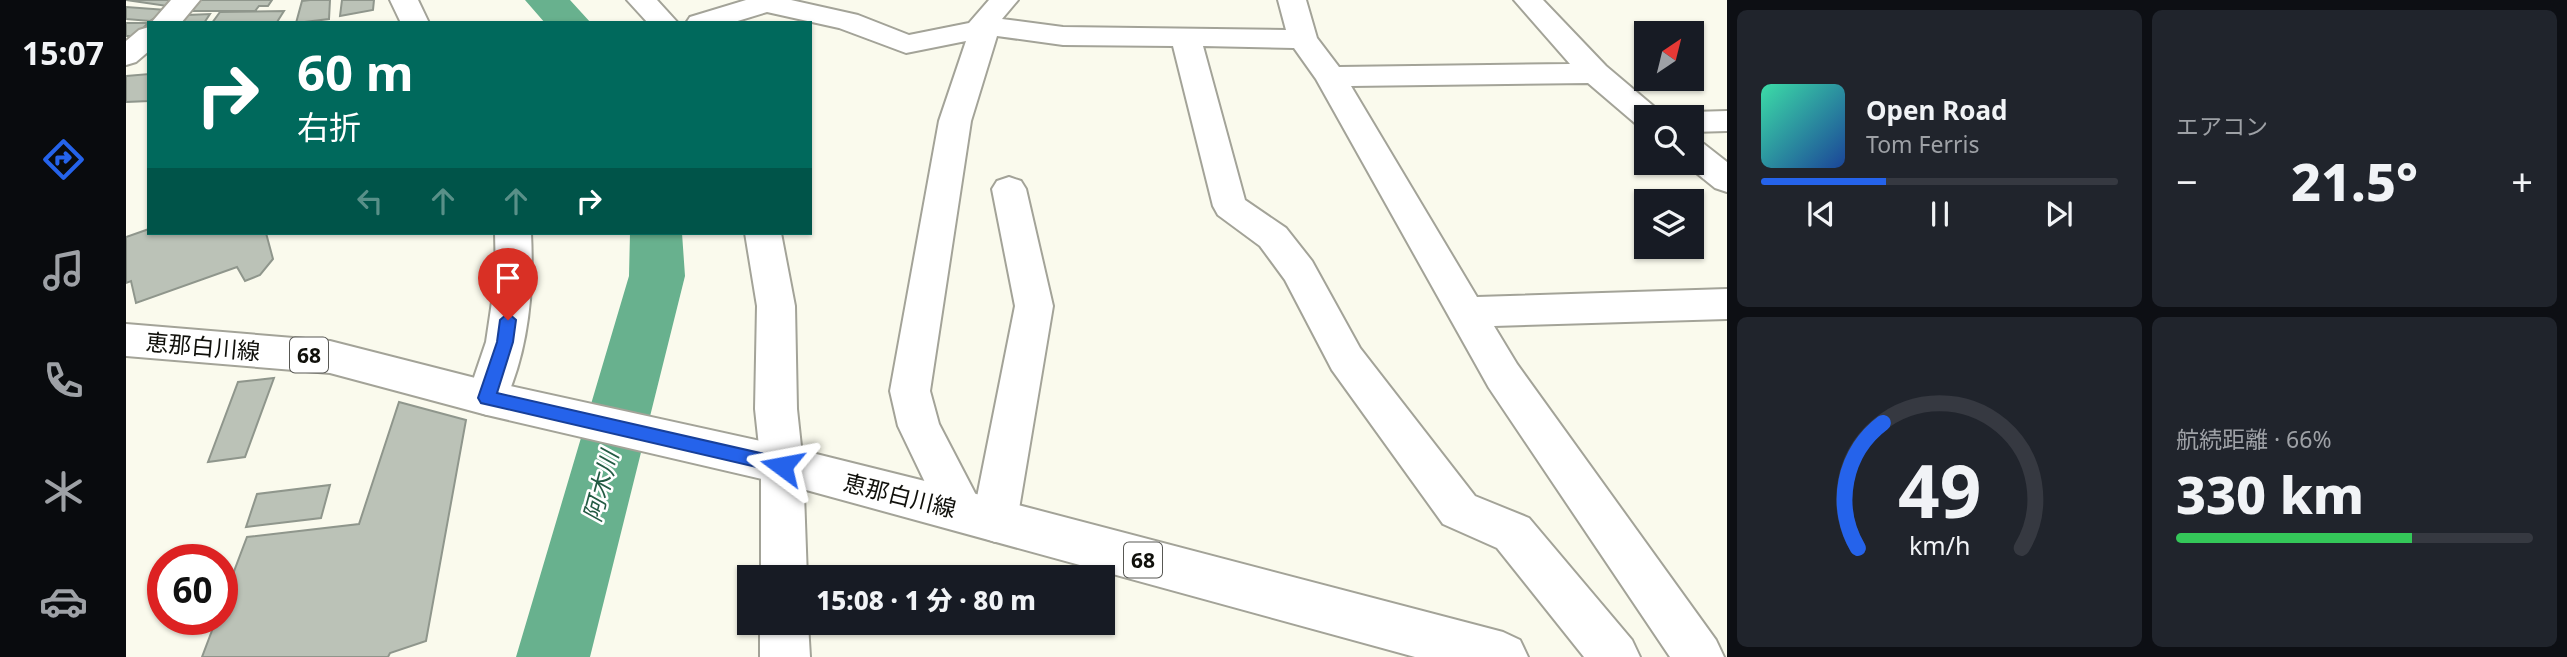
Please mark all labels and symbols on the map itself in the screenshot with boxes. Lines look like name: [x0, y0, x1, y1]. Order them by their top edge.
north arrow: [1634, 21, 1704, 91]
pin: [478, 248, 538, 320]
street label: 恵那白川線: [144, 325, 262, 367]
road number: 68: [290, 338, 328, 372]
position arrow: [745, 429, 819, 503]
water label: 阿木川: [575, 444, 626, 525]
street label: 恵那白川線: [840, 466, 960, 524]
road number: 68: [1124, 542, 1162, 578]
speed limit sign: 60: [147, 544, 238, 635]

